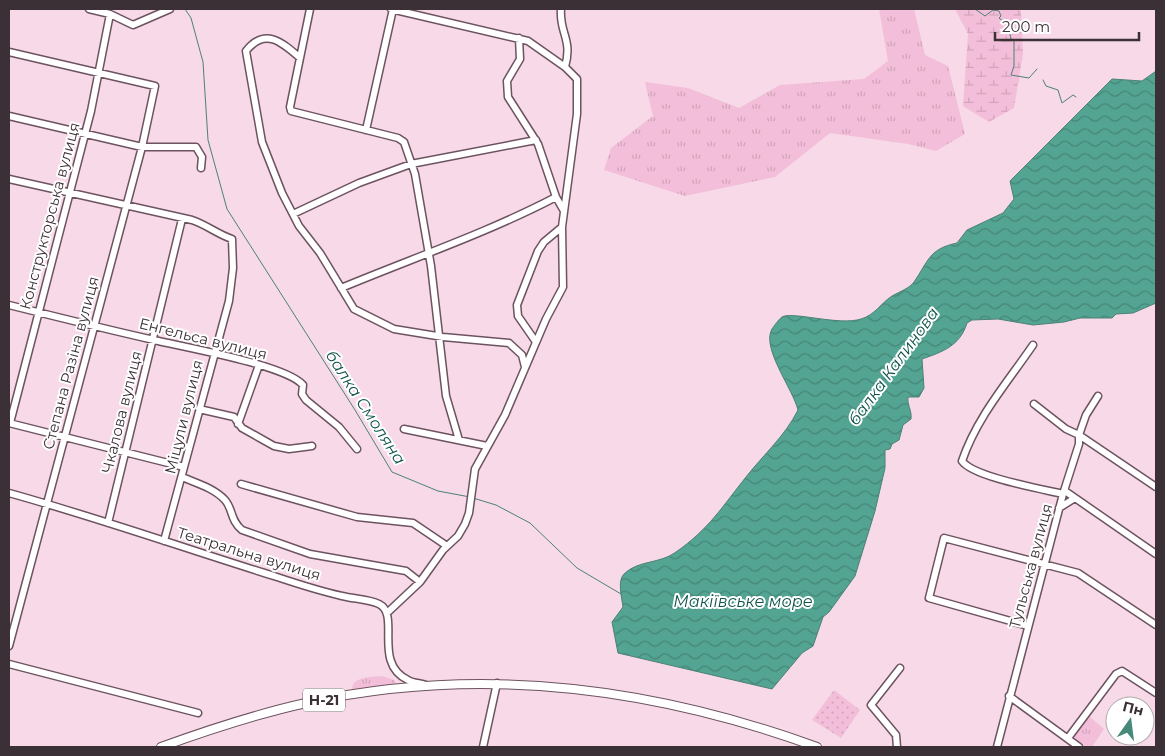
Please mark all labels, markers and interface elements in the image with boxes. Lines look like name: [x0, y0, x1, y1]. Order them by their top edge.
scale bar: [995, 10, 1139, 42]
text: 200 m: [1002, 17, 1050, 36]
street label: Конструкторська вулиця: [15, 120, 84, 312]
street label: Степана Разіна вулиця: [38, 274, 103, 452]
water label: балка Калинова: [844, 304, 942, 429]
street label: Енгельса вулиця: [137, 313, 269, 364]
water label: балка Смоляна: [322, 347, 410, 468]
street label: Чкалова вулиця: [97, 349, 146, 475]
street label: Міцули вулиця: [160, 358, 207, 476]
street label: Тульська вулиця: [1005, 501, 1056, 630]
street label: Театральна вулиця: [175, 523, 323, 584]
water label: Макіївське море: [673, 592, 813, 611]
road number: Н-21: [303, 688, 345, 712]
north arrow: [1105, 696, 1155, 746]
text: Пн: [1121, 697, 1146, 720]

